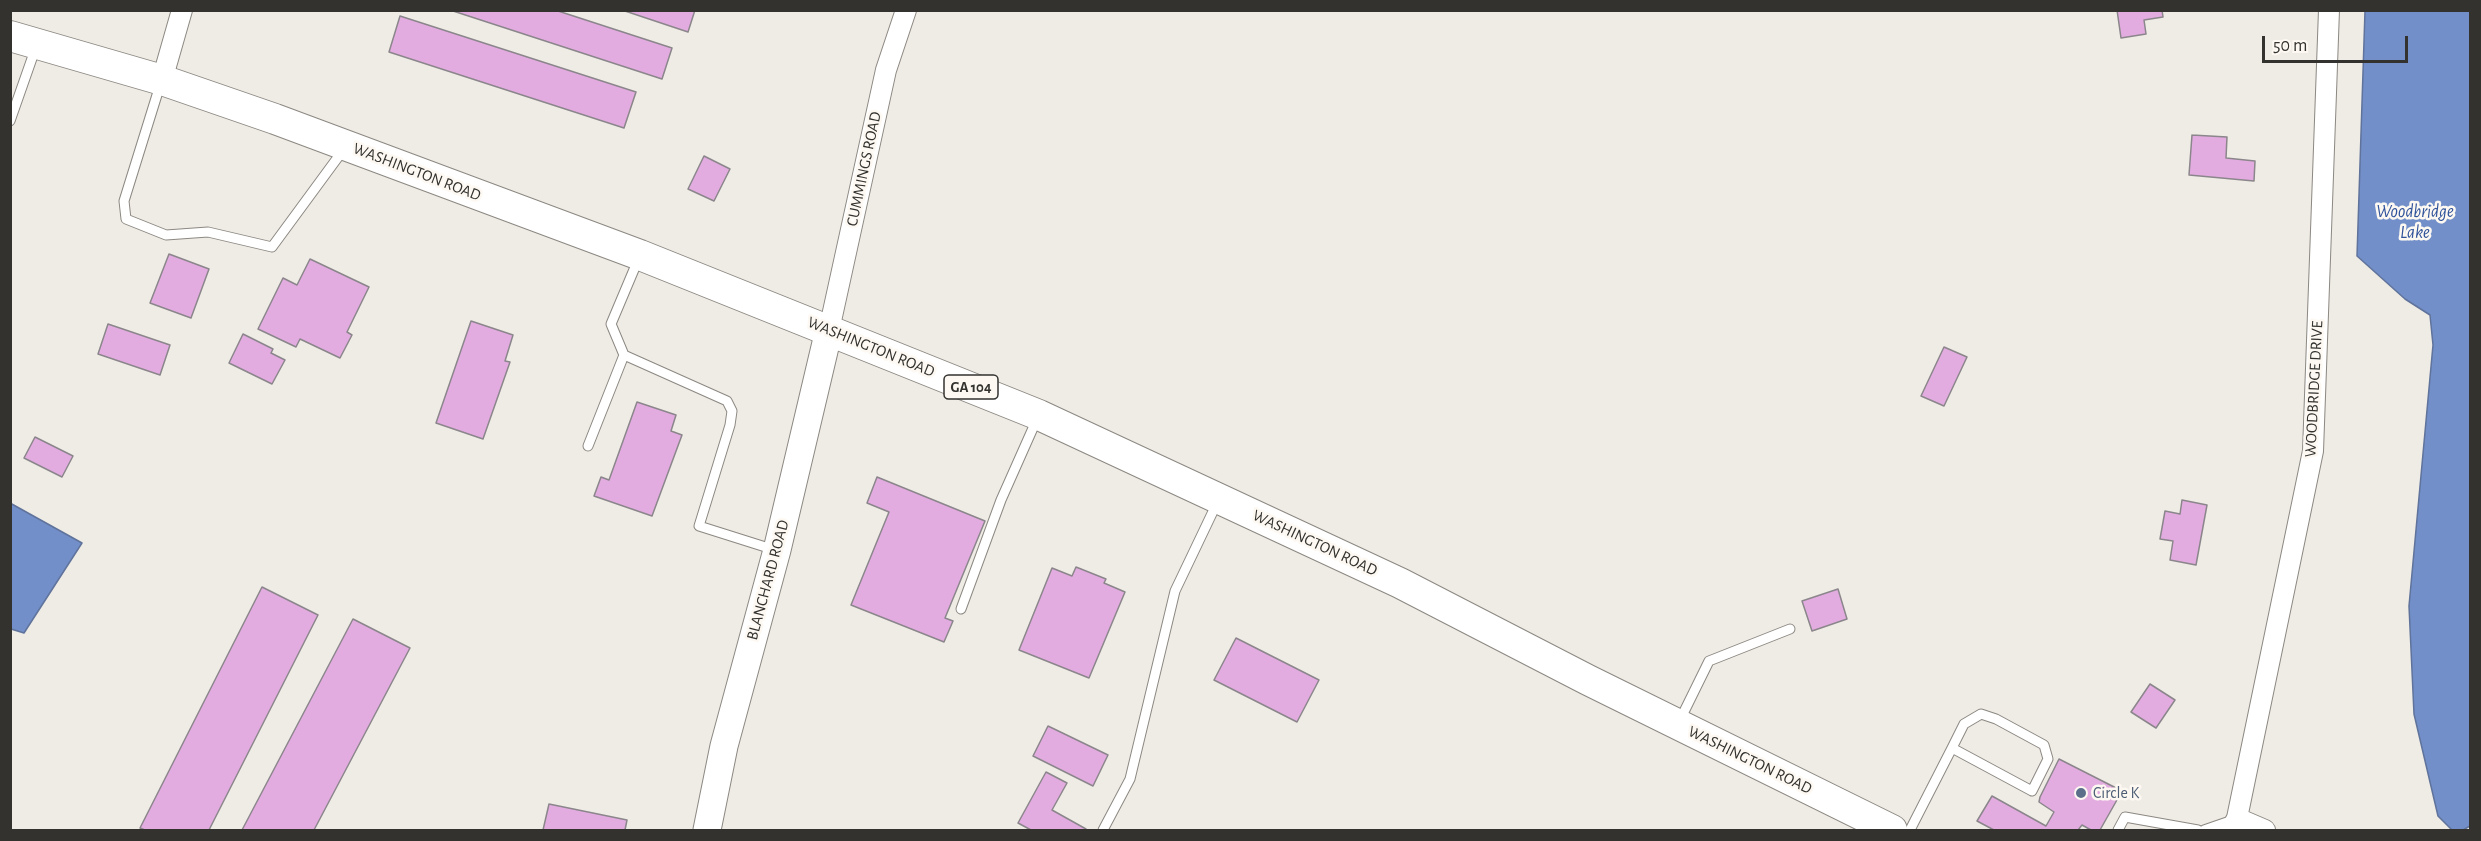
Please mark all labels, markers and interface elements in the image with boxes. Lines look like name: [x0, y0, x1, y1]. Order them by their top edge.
scale bar: [2265, 24, 2410, 62]
text: 50 m: [2273, 37, 2307, 55]
street label: CUMMINGS ROAD: [842, 110, 886, 228]
street label: WASHINGTON ROAD: [350, 139, 484, 205]
water label: Woodbridge Lake: [2376, 201, 2454, 244]
street label: WASHINGTON ROAD: [805, 313, 937, 381]
street label: WOODBRIDGE DRIVE: [2301, 320, 2327, 458]
road number: GA 104: [944, 375, 998, 399]
street label: WASHINGTON ROAD: [1250, 506, 1380, 580]
street label: BLANCHARD ROAD: [743, 518, 793, 642]
street label: WASHINGTON ROAD: [1685, 722, 1815, 798]
place label: Circle K: [2093, 783, 2139, 803]
marker: Circle K: [2074, 786, 2088, 800]

